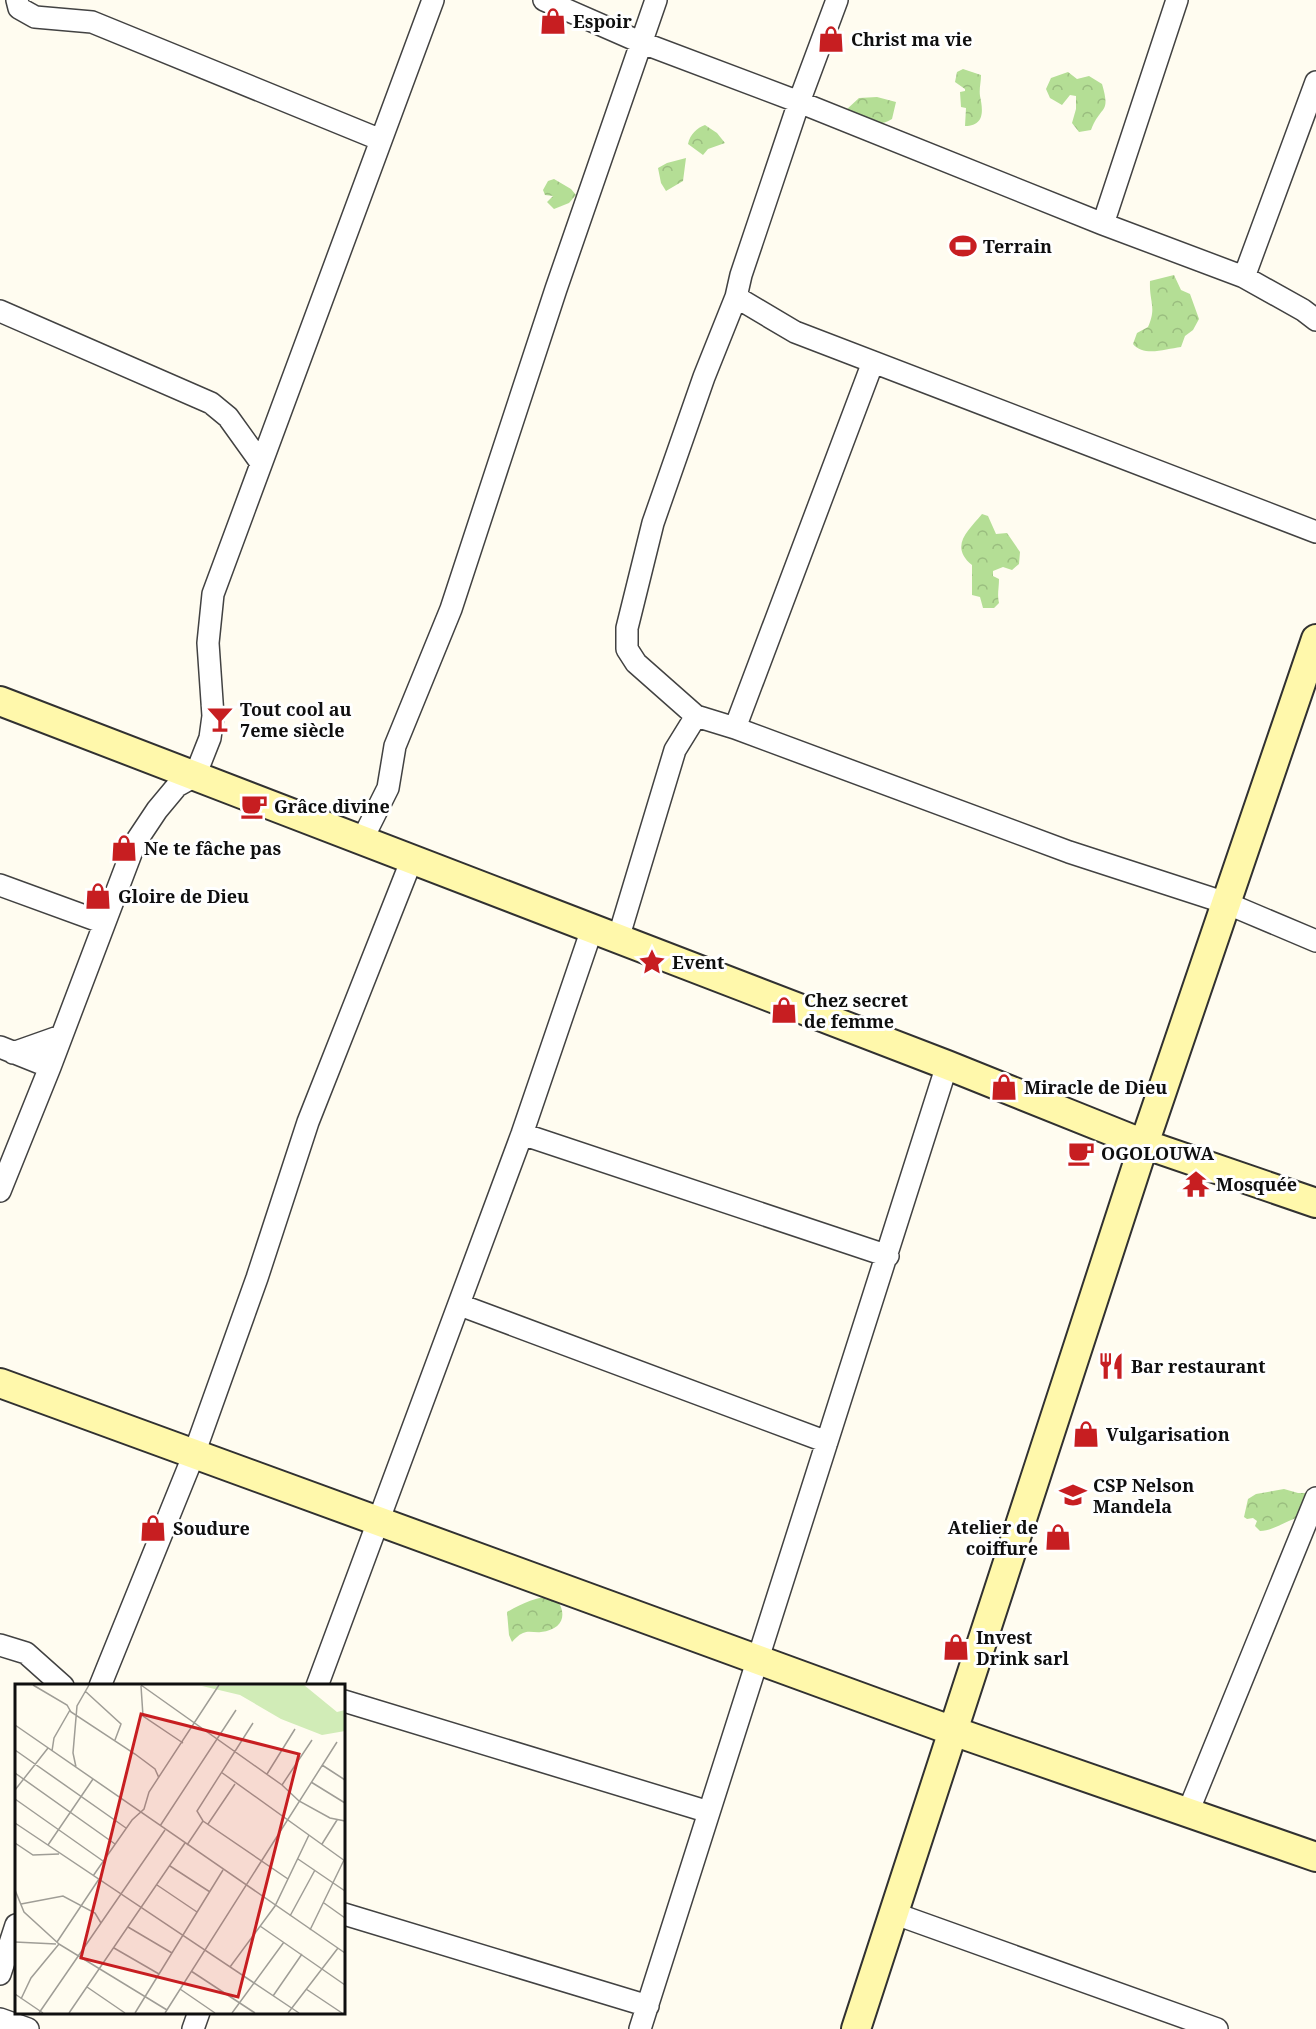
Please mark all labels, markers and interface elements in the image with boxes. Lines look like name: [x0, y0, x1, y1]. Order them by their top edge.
shop icon: Espoir: [538, 6, 568, 36]
place label: Espoir: [573, 9, 632, 33]
shop icon: Christ ma vie: [816, 24, 846, 54]
place label: Christ ma vie: [851, 27, 972, 51]
sports icon: Terrain: [948, 231, 978, 261]
place label: Terrain: [983, 234, 1052, 258]
place label: Tout cool au 7eme siècle: [240, 697, 352, 742]
bar icon: Tout cool au 7eme siècle: [205, 704, 235, 734]
cafe icon: Grâce divine: [239, 791, 269, 821]
place label: Grâce divine: [274, 794, 390, 818]
shop icon: Ne te fâche pas: [109, 833, 139, 863]
place label: Ne te fâche pas: [144, 836, 281, 860]
shop icon: Gloire de Dieu: [83, 881, 113, 911]
place label: Gloire de Dieu: [118, 884, 249, 908]
place icon: Event: [637, 947, 667, 977]
place label: Event: [672, 950, 724, 974]
place label: Chez secret de femme: [804, 988, 908, 1033]
shop icon: Chez secret de femme: [769, 995, 799, 1025]
shop icon: Miracle de Dieu: [989, 1072, 1019, 1102]
place label: Miracle de Dieu: [1024, 1075, 1167, 1099]
cafe icon: OGOLOUWA: [1066, 1138, 1096, 1168]
place label: OGOLOUWA: [1101, 1141, 1215, 1165]
temple icon: Mosquée: [1181, 1169, 1211, 1199]
place label: Mosquée: [1216, 1172, 1297, 1196]
restaurant icon: Bar restaurant: [1096, 1351, 1126, 1381]
place label: Bar restaurant: [1131, 1354, 1266, 1378]
shop icon: Vulgarisation: [1071, 1419, 1101, 1449]
place label: Vulgarisation: [1106, 1422, 1230, 1446]
place label: CSP Nelson Mandela: [1093, 1473, 1194, 1518]
school or university icon: CSP Nelson Mandela: [1058, 1480, 1088, 1510]
shop icon: Soudure: [138, 1513, 168, 1543]
place label: Atelier de coiffure: [948, 1515, 1038, 1560]
place label: Soudure: [173, 1516, 250, 1540]
shop icon: Atelier de coiffure: [1043, 1522, 1073, 1552]
place label: Invest Drink sarl: [976, 1625, 1070, 1670]
shop icon: Invest Drink sarl: [941, 1632, 971, 1662]
inset map: [15, 1684, 345, 2014]

